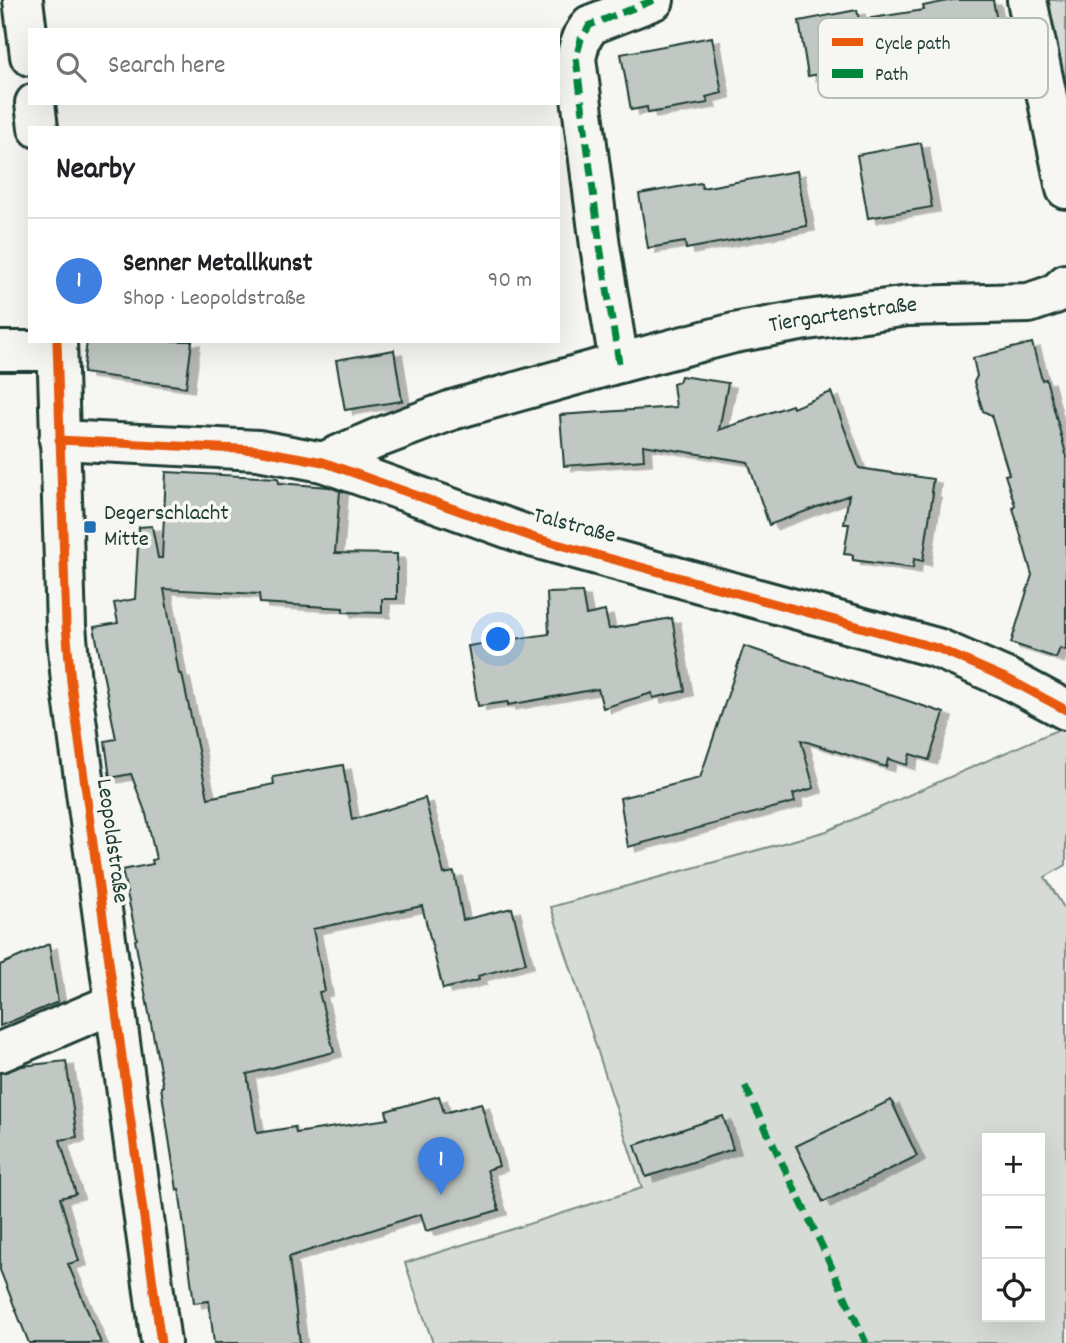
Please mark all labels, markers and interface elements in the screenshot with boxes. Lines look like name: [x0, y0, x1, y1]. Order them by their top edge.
legend: [818, 18, 1048, 98]
search box: [28, 28, 560, 105]
text: Cycle path: [875, 32, 950, 59]
icon: search: [52, 48, 90, 86]
text: Search here: [108, 48, 226, 85]
text: Path: [875, 63, 908, 90]
text: Nearby: [56, 150, 134, 193]
text: Senner Metallkunst: [123, 246, 312, 283]
text: 1: [76, 265, 82, 298]
text: 90 m: [488, 265, 532, 298]
text: Shop · Leopoldstraße: [123, 283, 306, 316]
street label: Tiergartenstraße: [766, 289, 918, 343]
place label: Degerschlacht Mitte: [104, 498, 229, 557]
street label: Talstraße: [529, 500, 619, 554]
marker: Degerschlacht Mitte: [82, 519, 98, 535]
your location: [481, 622, 515, 656]
street label: Leopoldstraße: [86, 777, 136, 905]
map controls: [982, 1133, 1045, 1322]
button: +: [982, 1133, 1045, 1196]
pin: 1: [418, 1137, 464, 1195]
button: −: [982, 1196, 1045, 1259]
button: locate: [982, 1259, 1045, 1322]

